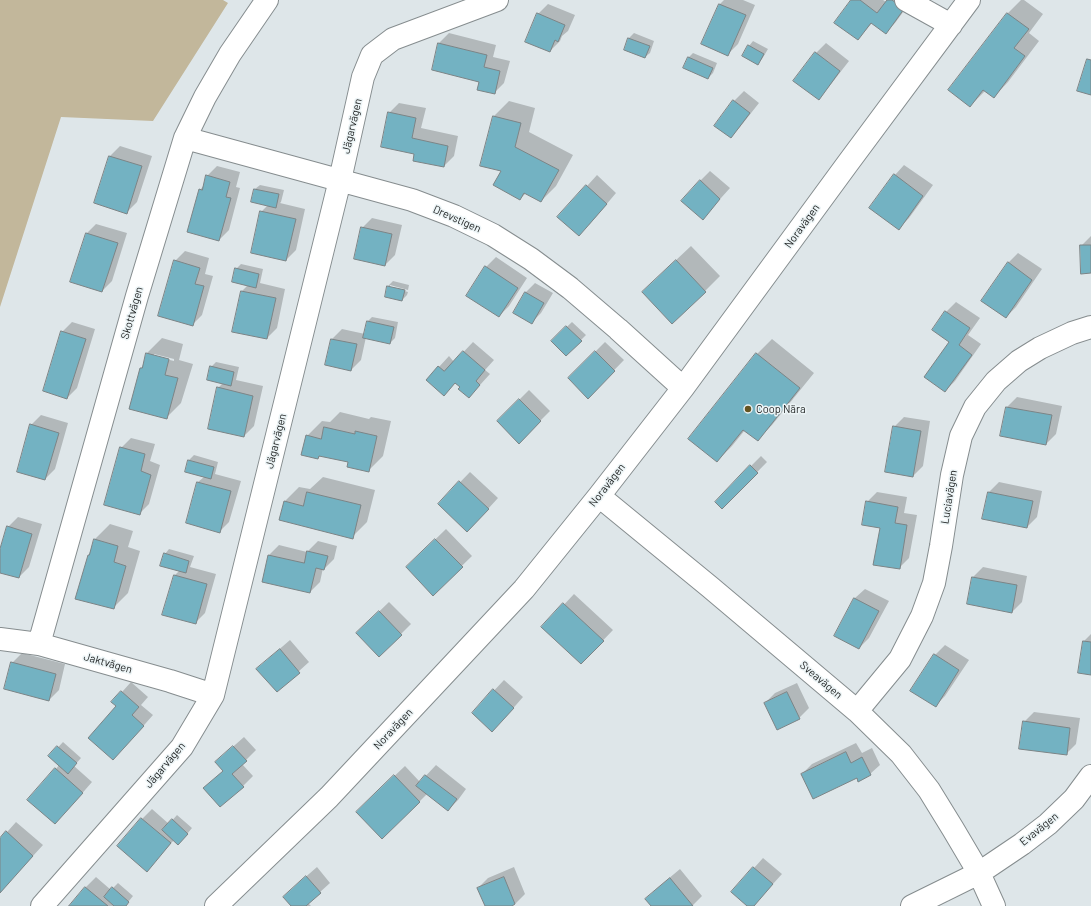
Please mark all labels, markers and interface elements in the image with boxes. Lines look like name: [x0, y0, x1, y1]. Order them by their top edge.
street label: Jägarvägen: [339, 97, 365, 155]
street label: Noravägen: [782, 201, 822, 251]
street label: Drevstigen: [431, 203, 483, 235]
street label: Skottvägen: [118, 285, 146, 341]
place label: Coop Nära: [756, 402, 806, 416]
marker: Coop Nära: [743, 404, 753, 414]
street label: Jägarvägen: [263, 412, 289, 470]
street label: Noravägen: [586, 461, 628, 509]
street label: Luciavägen: [938, 469, 960, 525]
street label: Jaktvägen: [82, 650, 134, 676]
street label: Sveavägen: [797, 658, 845, 702]
street label: Noravägen: [371, 706, 415, 752]
street label: Jägarvägen: [142, 739, 188, 791]
street label: Evavägen: [1017, 809, 1061, 849]

